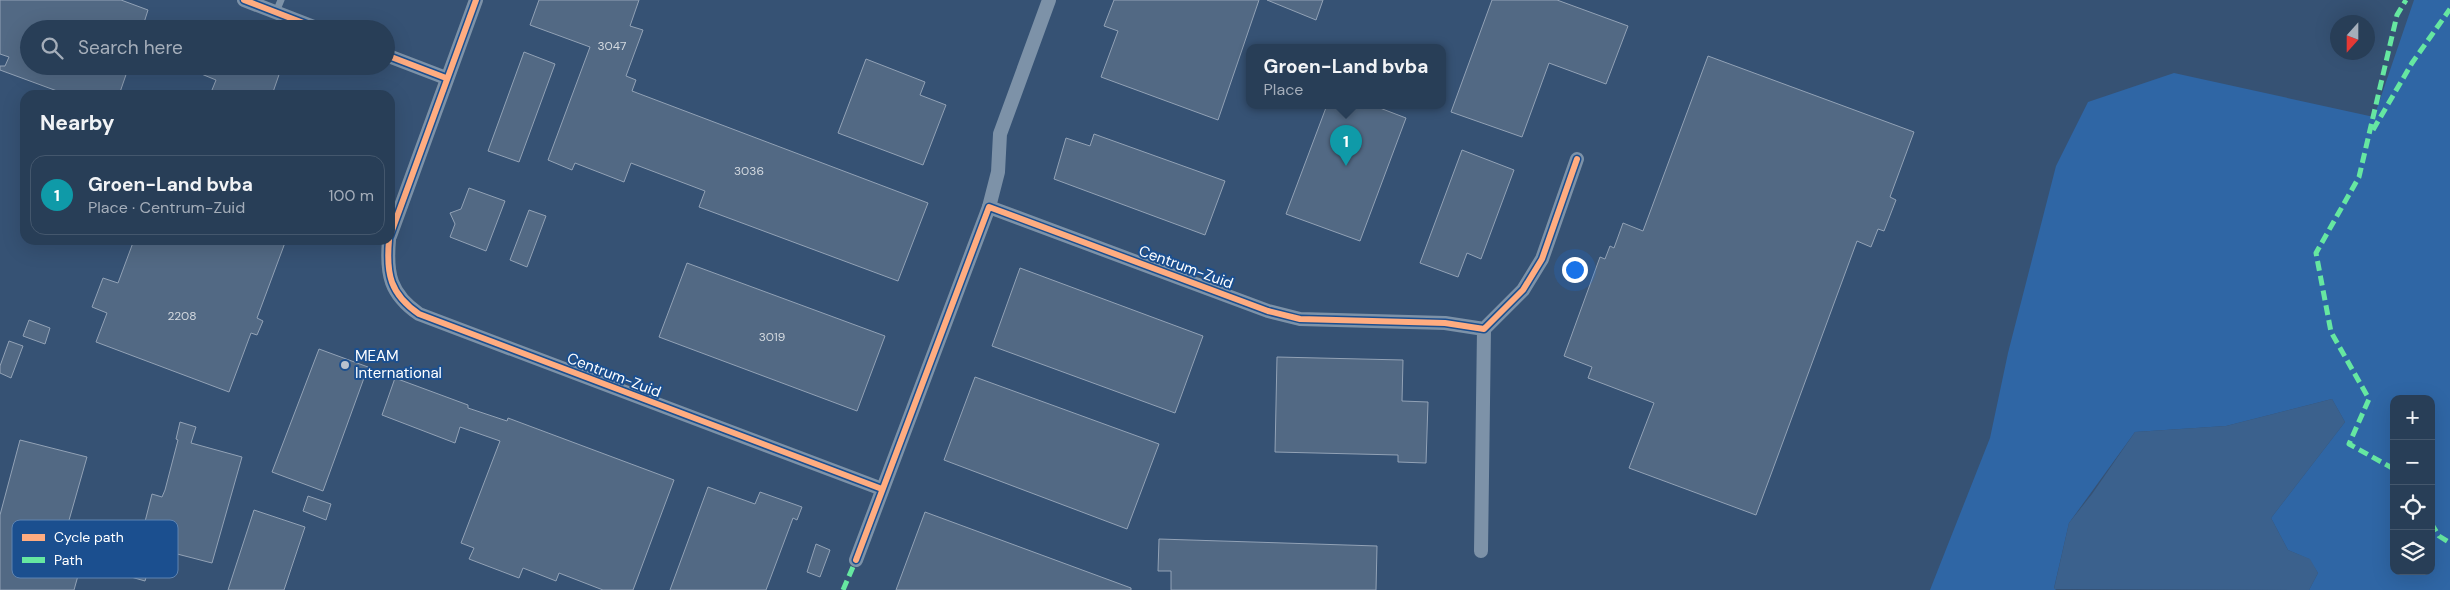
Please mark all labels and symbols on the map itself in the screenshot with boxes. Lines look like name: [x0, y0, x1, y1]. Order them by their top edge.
north arrow: [2330, 15, 2375, 60]
house number: 3047: [598, 38, 627, 54]
pin: 1: [1330, 125, 1362, 166]
house number: 3036: [734, 163, 764, 179]
street label: Centrum-Zuid: [1136, 241, 1236, 293]
your location: [1562, 257, 1588, 283]
house number: 2208: [167, 308, 197, 324]
house number: 3019: [759, 329, 785, 345]
place label: MEAM International: [355, 346, 442, 383]
street label: Centrum-Zuid: [564, 348, 664, 402]
marker: MEAM International: [339, 359, 351, 371]
legend: [12, 520, 178, 578]
text: Cycle path: [54, 528, 124, 546]
text: Path: [54, 551, 83, 569]

